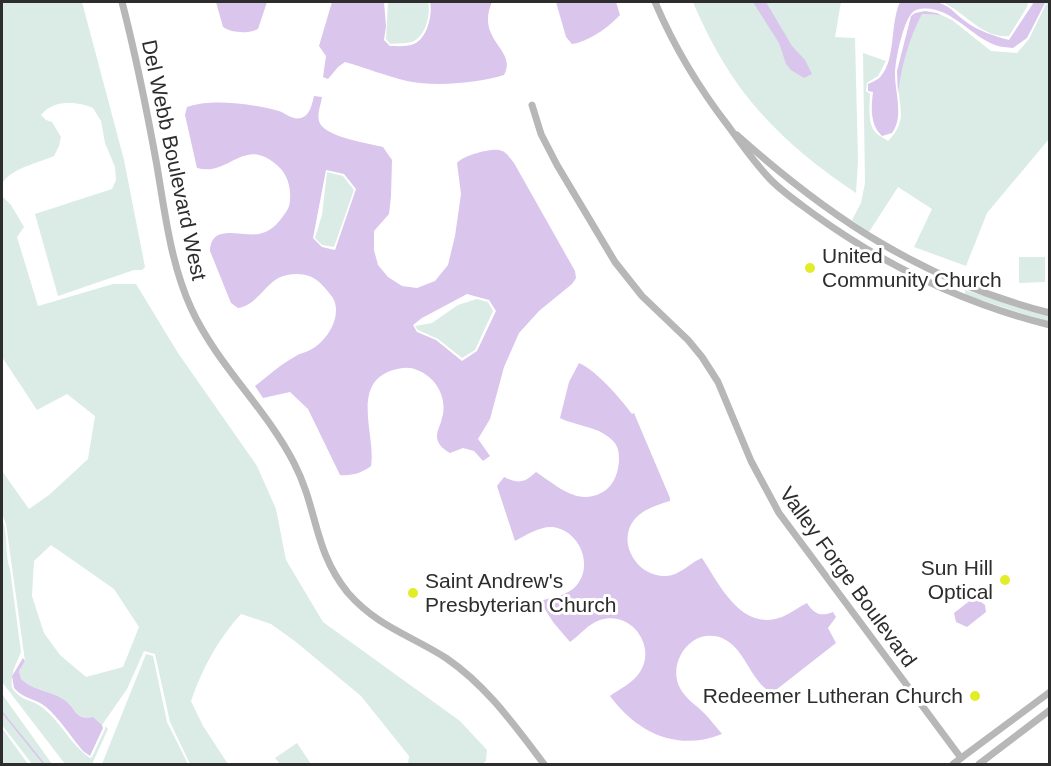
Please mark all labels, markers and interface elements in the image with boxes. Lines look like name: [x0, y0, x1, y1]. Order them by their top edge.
street label: Del Webb Boulevard West: [138, 37, 211, 283]
place label: United Community Church: [822, 244, 1002, 291]
marker: United Community Church: [803, 261, 817, 275]
street label: Valley Forge Boulevard: [775, 482, 921, 671]
place label: Sun Hill Optical: [921, 556, 993, 603]
place label: Saint Andrew's Presbyterian Church: [425, 569, 616, 616]
marker: Sun Hill Optical: [998, 573, 1012, 587]
marker: Saint Andrew's Presbyterian Church: [406, 586, 420, 600]
place label: Redeemer Lutheran Church: [703, 684, 963, 707]
marker: Redeemer Lutheran Church: [968, 689, 982, 703]

